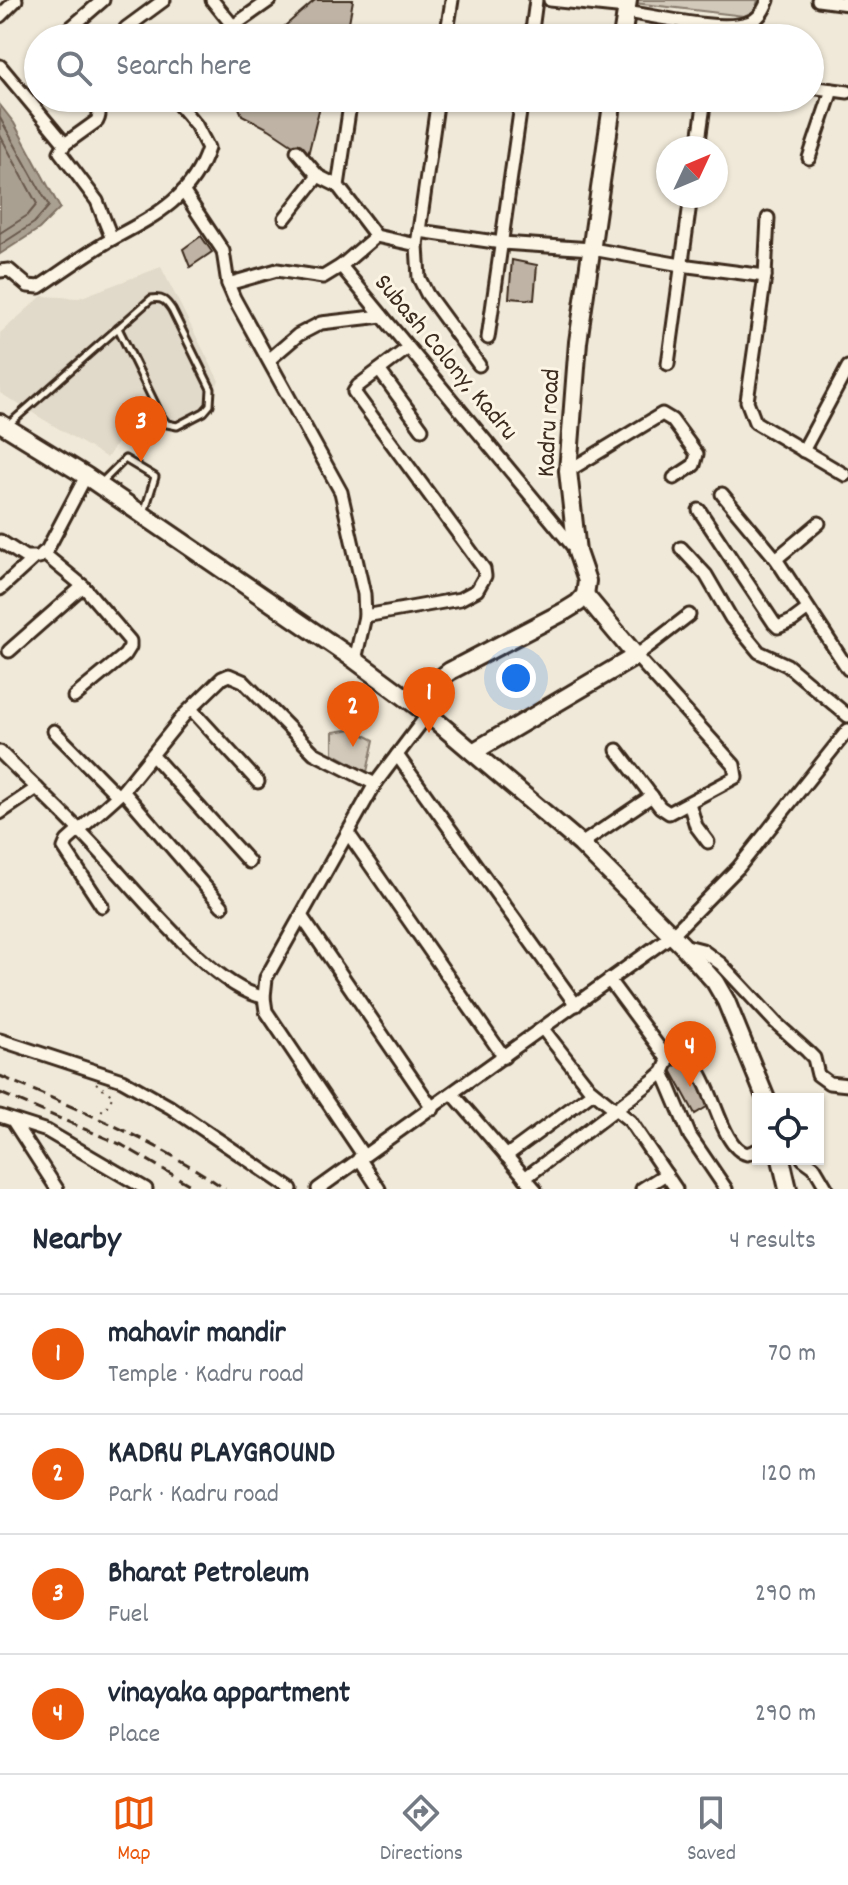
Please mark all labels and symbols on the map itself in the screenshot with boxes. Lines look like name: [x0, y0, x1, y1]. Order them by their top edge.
north arrow: [656, 136, 728, 208]
street label: Subash Colony, Kadru: [364, 267, 526, 449]
street label: Kadru road: [529, 368, 571, 478]
pin: 3: [115, 396, 167, 462]
your location: [496, 658, 536, 698]
pin: 1: [403, 667, 455, 733]
pin: 2: [327, 681, 379, 747]
pin: 4: [664, 1021, 716, 1087]

